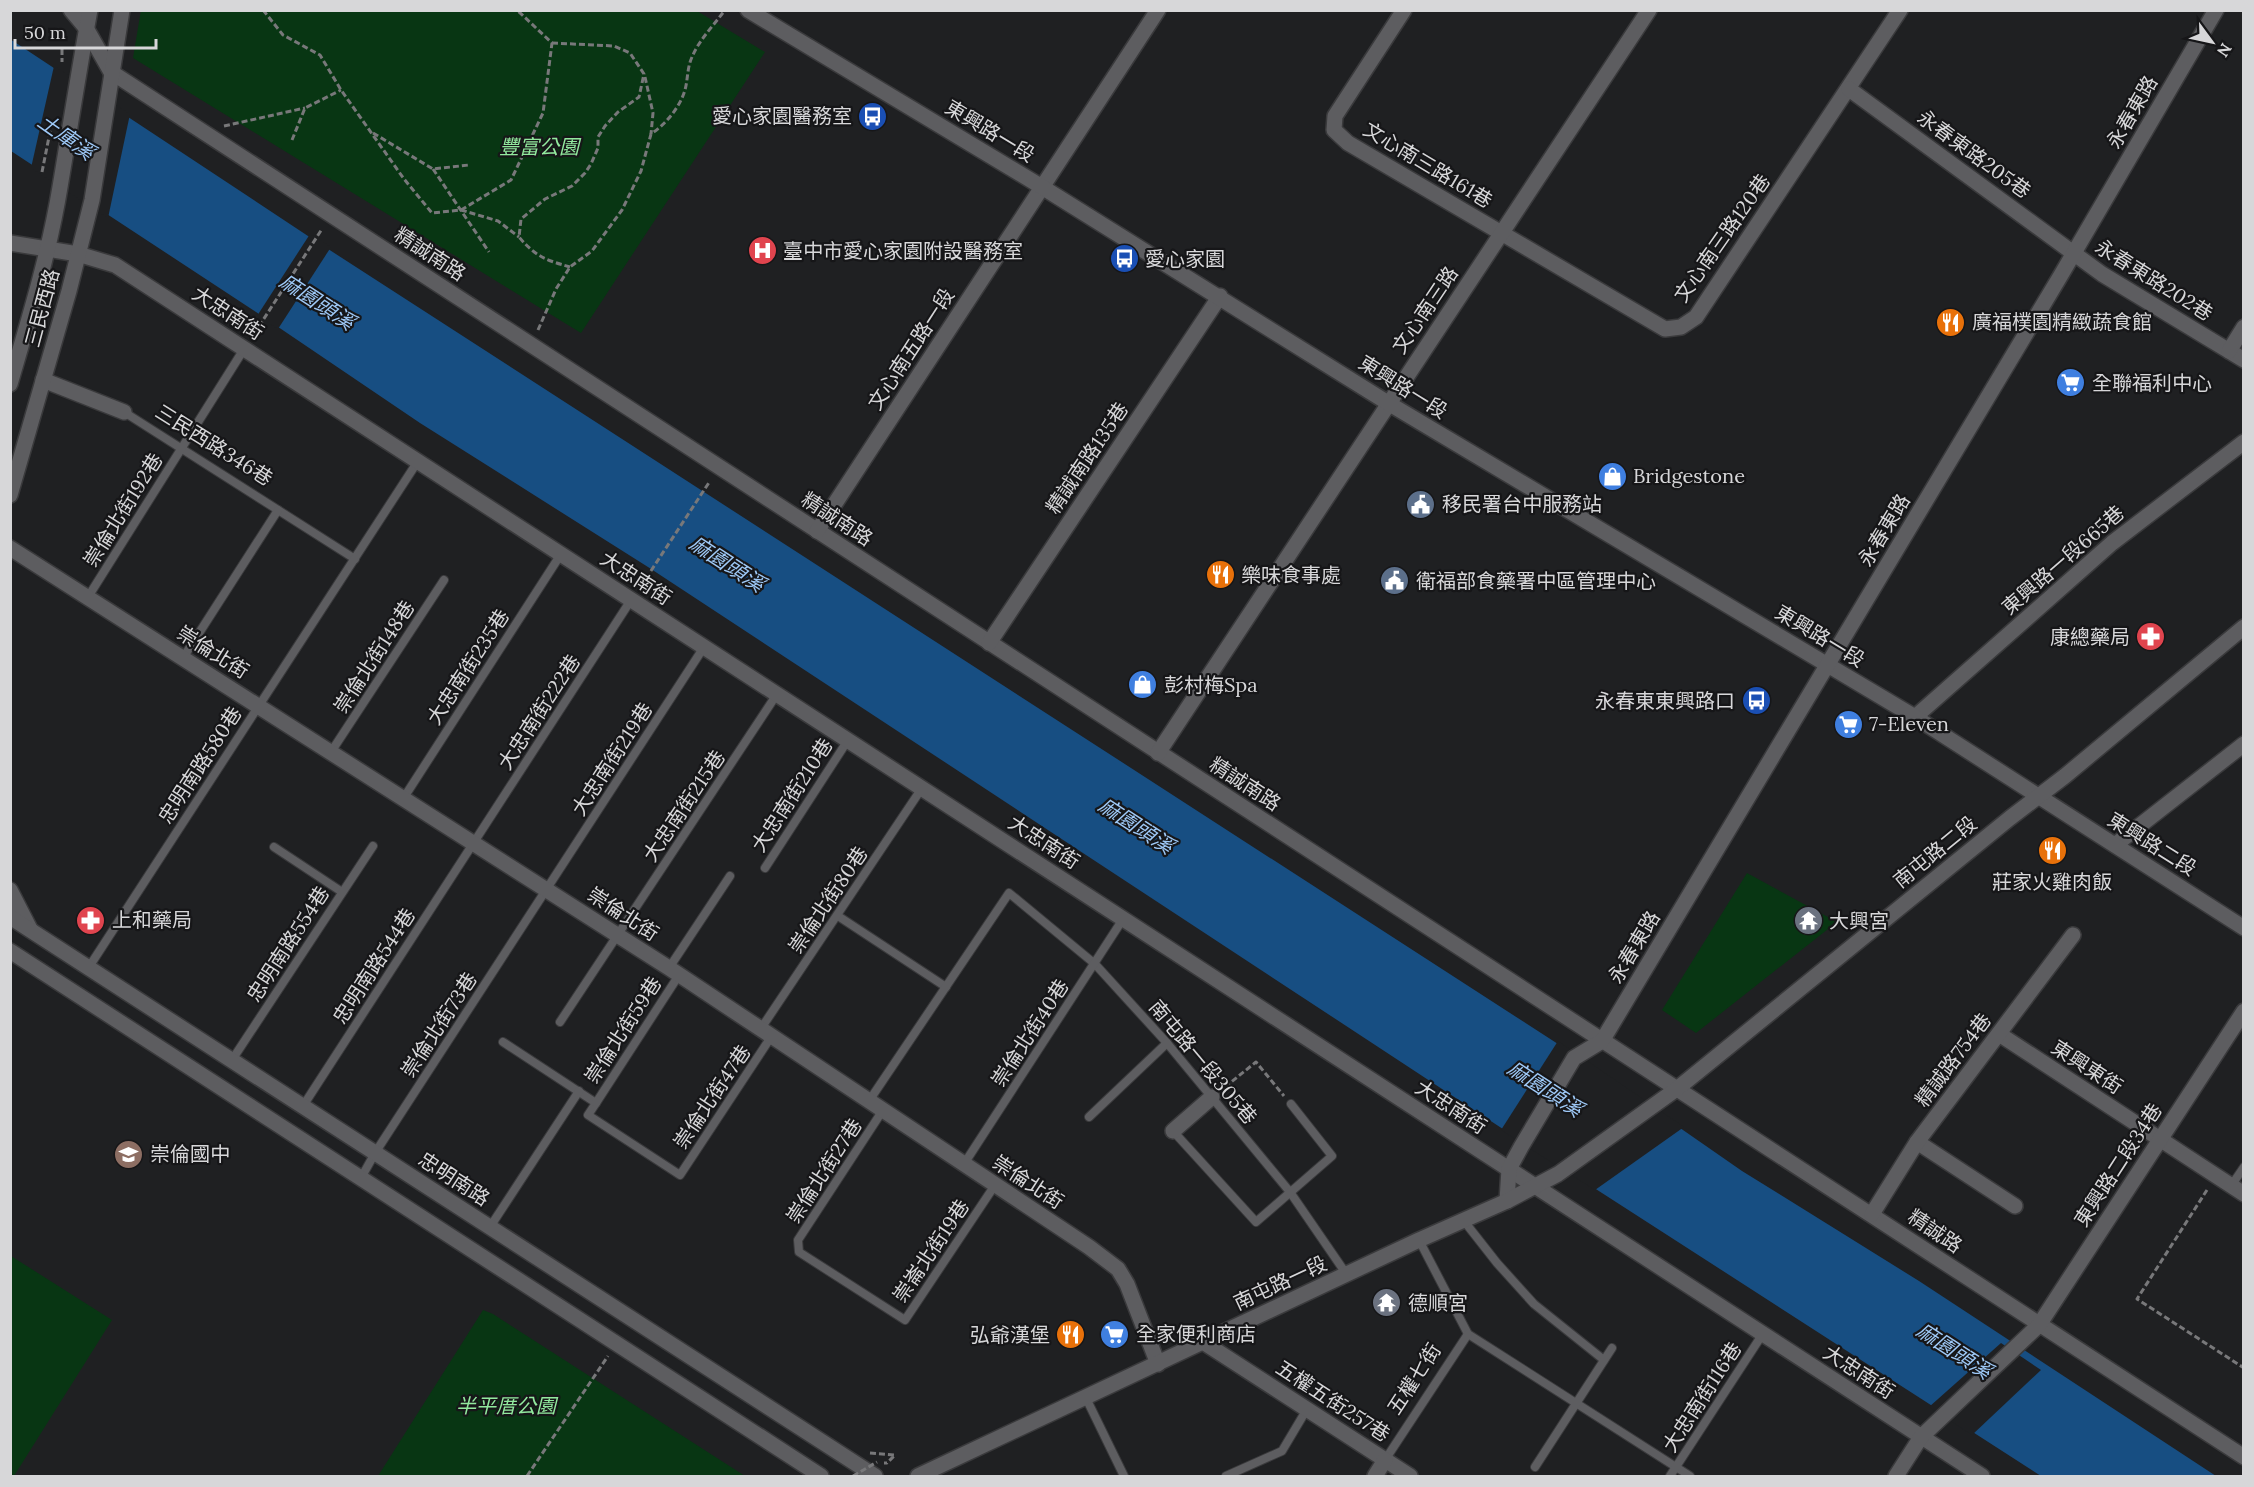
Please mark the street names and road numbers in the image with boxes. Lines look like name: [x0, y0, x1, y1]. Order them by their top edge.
street label: 永春東路: [2101, 71, 2162, 153]
street label: 東興路一段: [941, 94, 1040, 167]
street label: 永春東路205巷: [1913, 104, 2036, 203]
street label: 文心南三路161巷: [1359, 116, 1497, 213]
street label: 文心南三路120巷: [1668, 169, 1775, 307]
street label: 精誠南路: [390, 221, 471, 286]
street label: 永春東路202巷: [2091, 234, 2218, 326]
street label: 文心南三路: [1386, 261, 1463, 358]
street label: 三民西路: [19, 266, 64, 350]
street label: 大忠南街: [188, 280, 269, 345]
street label: 文心南五路一段: [862, 283, 959, 414]
street label: 東興路一段: [1354, 349, 1452, 424]
street label: 精誠南路135巷: [1040, 397, 1133, 518]
street label: 三民西路346巷: [151, 399, 278, 491]
street label: 崇倫北街192巷: [78, 448, 168, 571]
street label: 精誠南路: [797, 486, 878, 551]
street label: 永春東路: [1852, 489, 1915, 570]
street label: 東興路一段665巷: [1996, 500, 2129, 620]
street label: 大忠南街: [596, 545, 677, 610]
street label: 崇倫北街148巷: [328, 596, 419, 718]
street label: 東興路一段: [1771, 599, 1870, 672]
street label: 大忠南街235巷: [421, 604, 514, 729]
street label: 崇倫北街: [173, 620, 254, 683]
street label: 大忠南街222巷: [492, 649, 585, 774]
street label: 大忠南街219巷: [566, 698, 657, 820]
street label: 忠明南路580巷: [152, 701, 247, 828]
street label: 大忠南街210巷: [746, 733, 838, 856]
street label: 大忠南街215巷: [637, 745, 730, 866]
street label: 精誠南路: [1205, 751, 1286, 816]
street label: 東興路二段: [2103, 806, 2201, 881]
street label: 大忠南街: [1004, 809, 1085, 874]
street label: 南屯路二段: [1888, 810, 1981, 893]
street label: 崇倫北街80巷: [783, 841, 873, 958]
street label: 忠明南路554巷: [241, 881, 334, 1006]
street label: 崇倫北街: [583, 881, 664, 946]
street label: 忠明南路544巷: [327, 903, 420, 1028]
street label: 永春東路: [1602, 906, 1665, 987]
street label: 崇倫北街73巷: [395, 967, 482, 1082]
street label: 崇倫北街59巷: [579, 972, 666, 1088]
street label: 崇倫北街40巷: [986, 974, 1074, 1091]
street label: 南屯路一段305巷: [1144, 994, 1263, 1129]
street label: 精誠路754巷: [1909, 1008, 1996, 1112]
street label: 東興東街: [2047, 1034, 2128, 1099]
street label: 崇倫北街47巷: [668, 1040, 756, 1153]
street label: 大忠南街: [1411, 1074, 1492, 1139]
street label: 東興路二段34巷: [2068, 1098, 2167, 1231]
street label: 崇倫北街27巷: [780, 1114, 867, 1228]
street label: 忠明南路: [414, 1146, 495, 1211]
street label: 崇倫北街: [988, 1149, 1069, 1214]
street label: 崇崙北街19巷: [887, 1194, 974, 1307]
street label: 精誠路: [1903, 1203, 1967, 1258]
street label: 南屯路一段: [1229, 1250, 1330, 1315]
street label: 大忠南街116巷: [1657, 1337, 1746, 1456]
street label: 五權七街: [1381, 1338, 1446, 1419]
street label: 大忠南街: [1819, 1339, 1900, 1404]
street label: 五權五街257巷: [1272, 1354, 1395, 1447]

